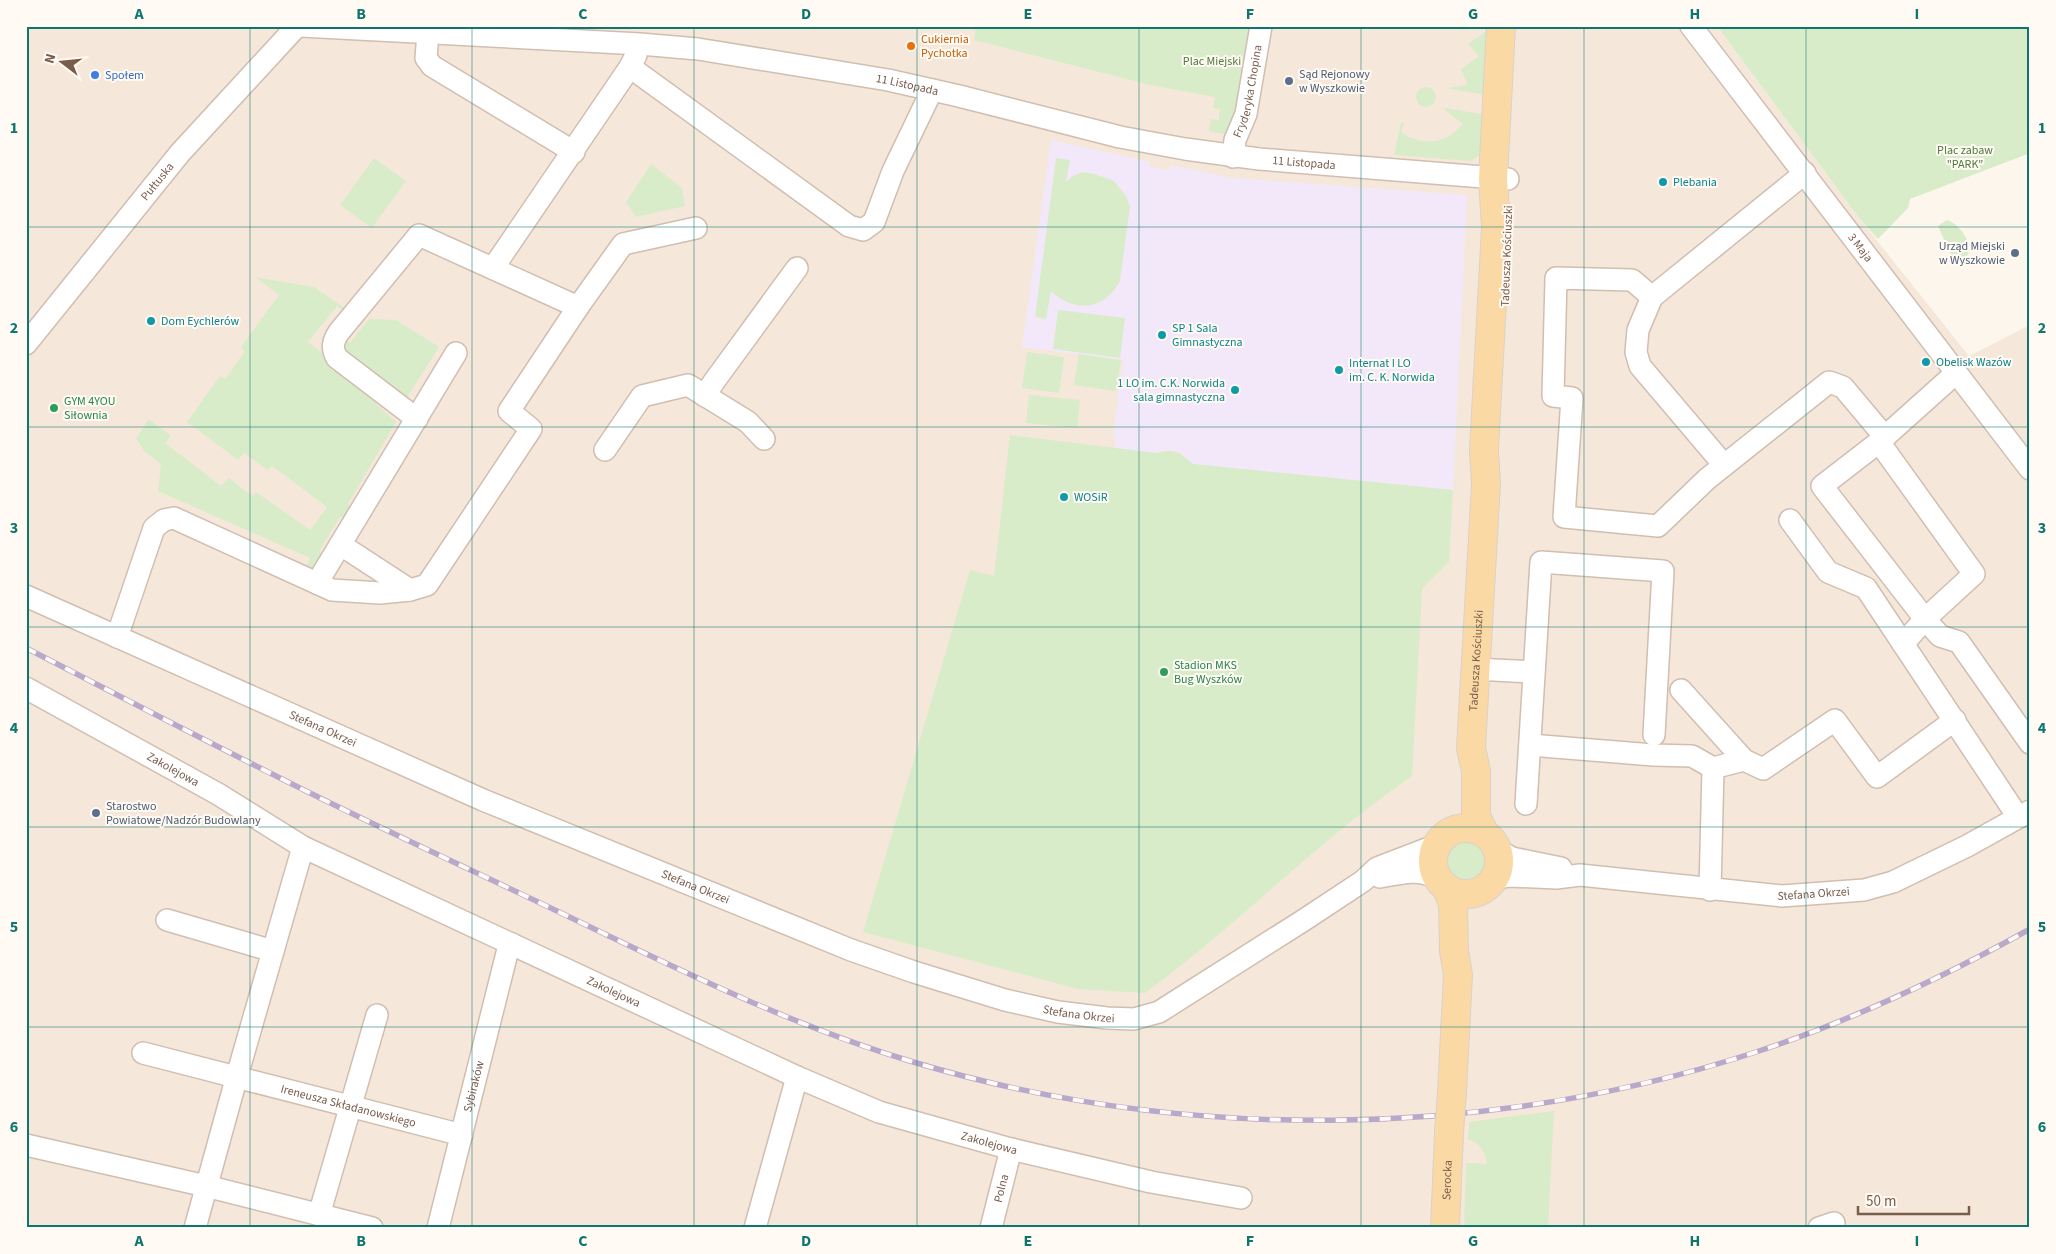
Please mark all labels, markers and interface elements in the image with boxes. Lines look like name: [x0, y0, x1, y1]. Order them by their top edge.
text: A: [133, 3, 144, 25]
text: B: [356, 3, 366, 25]
text: C: [578, 3, 588, 25]
text: D: [801, 3, 811, 25]
text: E: [1024, 3, 1032, 25]
text: F: [1246, 3, 1254, 25]
text: G: [1468, 3, 1478, 25]
text: H: [1690, 3, 1700, 25]
text: I: [1915, 3, 1919, 25]
place label: Cukiernia Pychotka: [921, 31, 969, 62]
north arrow: [38, 38, 88, 88]
marker: Cukiernia Pychotka: [905, 40, 917, 52]
street label: Fryderyka Chopina: [1229, 43, 1266, 140]
text: N: [40, 51, 61, 66]
park label: Plac Miejski: [1183, 53, 1241, 70]
place label: Sąd Rejonowy w Wyszkowie: [1299, 66, 1370, 97]
place label: Społem: [105, 67, 144, 84]
marker: Społem: [89, 69, 101, 81]
street label: 11 Listopada: [875, 70, 940, 100]
marker: Sąd Rejonowy w Wyszkowie: [1283, 75, 1295, 87]
text: 1: [10, 117, 18, 139]
text: 1: [2038, 117, 2046, 139]
park label: Plac zabaw "PARK": [1937, 142, 1993, 173]
street label: 11 Listopada: [1272, 152, 1336, 174]
street label: Pułtuska: [137, 159, 178, 204]
place label: Plebania: [1673, 174, 1717, 191]
marker: Plebania: [1657, 176, 1669, 188]
street label: Tadeusza Kościuszki: [1497, 205, 1517, 307]
street label: 3 Maja: [1844, 230, 1877, 266]
place label: Urząd Miejski w Wyszkowie: [1939, 238, 2005, 269]
marker: Urząd Miejski w Wyszkowie: [2009, 247, 2021, 259]
place label: Dom Eychlerów: [161, 313, 240, 330]
marker: Dom Eychlerów: [145, 315, 157, 327]
text: 2: [10, 317, 18, 339]
text: 2: [2038, 317, 2046, 339]
place label: SP 1 Sala Gimnastyczna: [1172, 320, 1243, 351]
marker: SP 1 Sala Gimnastyczna: [1156, 329, 1168, 341]
place label: Obelisk Wazów: [1936, 354, 2012, 371]
place label: Internat I LO im. C. K. Norwida: [1349, 355, 1435, 386]
marker: Obelisk Wazów: [1920, 356, 1932, 368]
marker: Internat I LO im. C. K. Norwida: [1333, 364, 1345, 376]
place label: 1 LO im. C.K. Norwida sala gimnastyczna: [1117, 375, 1225, 406]
marker: 1 LO im. C.K. Norwida sala gimnastyczna: [1229, 384, 1241, 396]
place label: GYM 4YOU Siłownia: [64, 393, 115, 424]
marker: GYM 4YOU Siłownia: [48, 402, 60, 414]
place label: WOSiR: [1074, 489, 1108, 506]
marker: WOSiR: [1058, 491, 1070, 503]
text: 3: [10, 517, 18, 539]
text: 3: [2038, 517, 2046, 539]
street label: Tadeusza Kościuszki: [1465, 609, 1487, 712]
place label: Stadion MKS Bug Wyszków: [1174, 657, 1242, 688]
marker: Stadion MKS Bug Wyszków: [1158, 666, 1170, 678]
street label: Stefana Okrzei: [286, 706, 359, 751]
text: 4: [10, 717, 19, 739]
text: 4: [2038, 717, 2047, 739]
street label: Zakolejowa: [144, 748, 202, 791]
place label: Starostwo Powiatowe/Nadzór Budowlany: [106, 798, 261, 829]
marker: Starostwo Powiatowe/Nadzór Budowlany: [90, 807, 102, 819]
street label: Stefana Okrzei: [659, 865, 732, 908]
street label: Stefana Okrzei: [1777, 883, 1850, 905]
text: 5: [10, 916, 18, 938]
text: 5: [2038, 916, 2046, 938]
street label: Zakolejowa: [584, 972, 643, 1011]
street label: Stefana Okrzei: [1041, 1000, 1115, 1027]
street label: Sybiraków: [459, 1059, 488, 1114]
street label: Ireneusza Składanowskiego: [279, 1080, 418, 1131]
text: 6: [10, 1116, 18, 1138]
text: 6: [2038, 1116, 2046, 1138]
street label: Zakolejowa: [959, 1127, 1019, 1159]
street label: Serocka: [1438, 1160, 1456, 1201]
street label: Polna: [989, 1172, 1013, 1204]
scale bar: [1858, 1184, 1970, 1216]
text: 50 m: [1866, 1191, 1896, 1212]
text: A: [133, 1230, 144, 1252]
text: B: [356, 1230, 366, 1252]
text: C: [578, 1230, 588, 1252]
text: D: [801, 1230, 811, 1252]
text: E: [1024, 1230, 1032, 1252]
text: F: [1246, 1230, 1254, 1252]
text: G: [1468, 1230, 1478, 1252]
text: H: [1690, 1230, 1700, 1252]
text: I: [1915, 1230, 1919, 1252]

